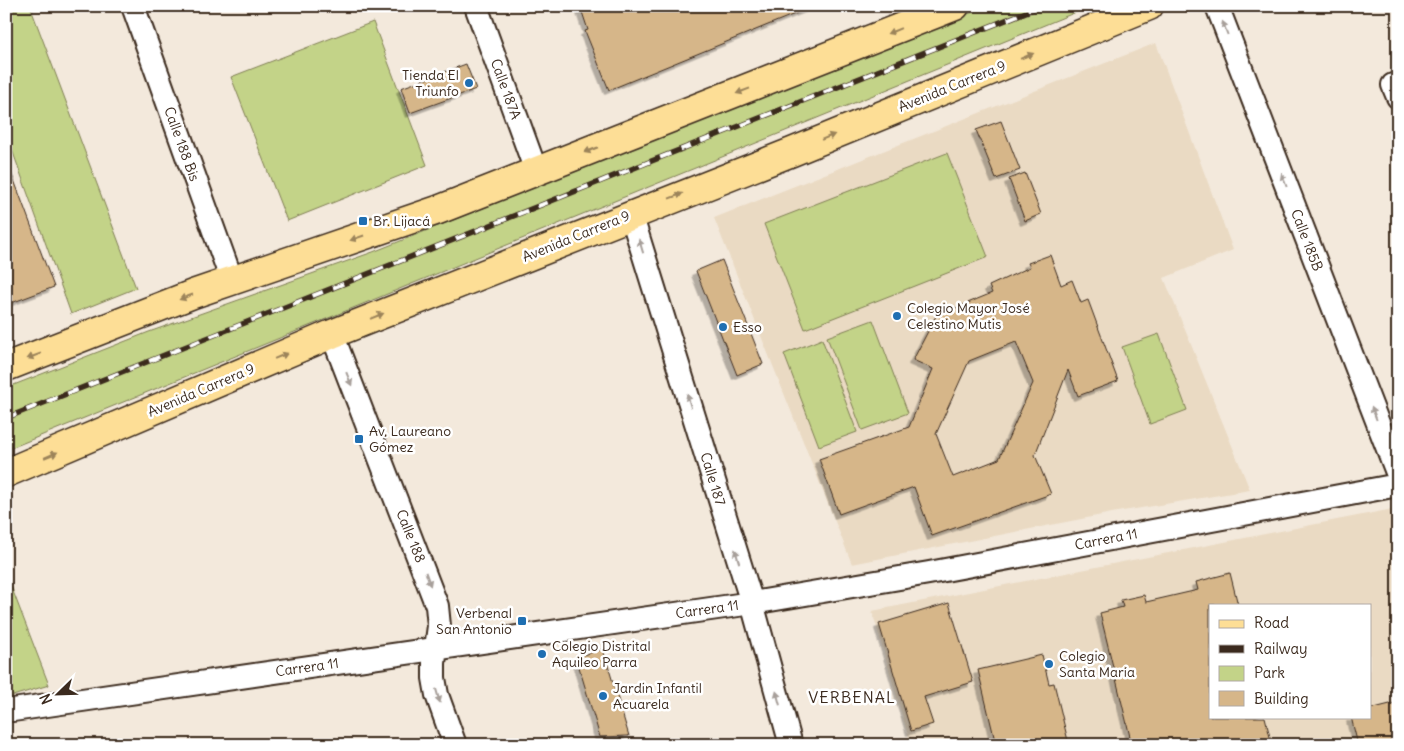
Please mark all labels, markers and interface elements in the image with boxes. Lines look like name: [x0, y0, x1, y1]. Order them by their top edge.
one-way arrow: [1221, 20, 1229, 35]
one-way arrow: [886, 27, 901, 35]
one-way arrow: [1020, 52, 1035, 60]
street label: Calle 187A: [487, 56, 525, 122]
street label: Avenida Carrera 9: [895, 56, 1009, 116]
place label: Tienda El Triunfo: [402, 66, 459, 100]
marker: Tienda El Triunfo: [463, 77, 475, 89]
one-way arrow: [735, 87, 750, 95]
street label: Calle 188 Bis: [160, 104, 204, 184]
one-way arrow: [821, 133, 836, 141]
one-way arrow: [583, 146, 598, 154]
one-way arrow: [1280, 172, 1287, 187]
one-way arrow: [669, 192, 684, 199]
street label: Avenida Carrera 9: [519, 206, 633, 266]
street label: Calle 185B: [1287, 206, 1327, 274]
place label: Br. Lijacá: [373, 212, 430, 230]
marker: Br. Lijacá: [357, 215, 369, 227]
one-way arrow: [350, 235, 365, 242]
one-way arrow: [636, 238, 644, 253]
one-way arrow: [178, 294, 193, 301]
place label: Colegio Mayor José Celestino Mutis: [907, 299, 1030, 333]
marker: Colegio Mayor José Celestino Mutis: [891, 310, 903, 322]
one-way arrow: [370, 311, 384, 319]
place label: Esso: [733, 318, 762, 336]
marker: Esso: [717, 321, 729, 333]
one-way arrow: [274, 351, 288, 359]
one-way arrow: [26, 352, 41, 360]
street label: Avenida Carrera 9: [145, 359, 257, 421]
one-way arrow: [346, 372, 354, 386]
one-way arrow: [685, 394, 692, 409]
one-way arrow: [1370, 405, 1378, 420]
place label: Av. Laureano Gómez: [369, 422, 451, 456]
marker: Av. Laureano Gómez: [353, 433, 365, 445]
one-way arrow: [44, 450, 58, 458]
street label: Calle 187: [696, 450, 730, 508]
street label: Calle 188: [392, 507, 430, 565]
street label: Carrera 11: [1073, 524, 1139, 554]
one-way arrow: [733, 549, 741, 564]
one-way arrow: [424, 572, 432, 587]
street label: Carrera 11: [674, 596, 740, 622]
place label: Verbenal San Antonio: [436, 604, 512, 638]
legend: [1209, 604, 1372, 718]
text: Road: [1254, 613, 1289, 632]
marker: Verbenal San Antonio: [516, 615, 528, 627]
place label: Colegio Distrital Aquileo Parra: [552, 637, 651, 671]
text: Railway: [1254, 639, 1308, 658]
place label: Colegio Santa María: [1059, 647, 1135, 681]
marker: Colegio Distrital Aquileo Parra: [536, 648, 548, 660]
street label: Carrera 11: [274, 654, 340, 680]
marker: Colegio Santa María: [1043, 658, 1055, 670]
text: Park: [1254, 663, 1285, 682]
north arrow: [32, 668, 82, 718]
place label: Jardin Infantil Acuarela: [613, 679, 702, 713]
district label: VERBENAL: [808, 687, 896, 707]
one-way arrow: [435, 689, 443, 704]
text: Building: [1254, 689, 1309, 708]
marker: Jardin Infantil Acuarela: [597, 690, 609, 702]
one-way arrow: [774, 690, 782, 705]
text: N: [36, 691, 56, 707]

